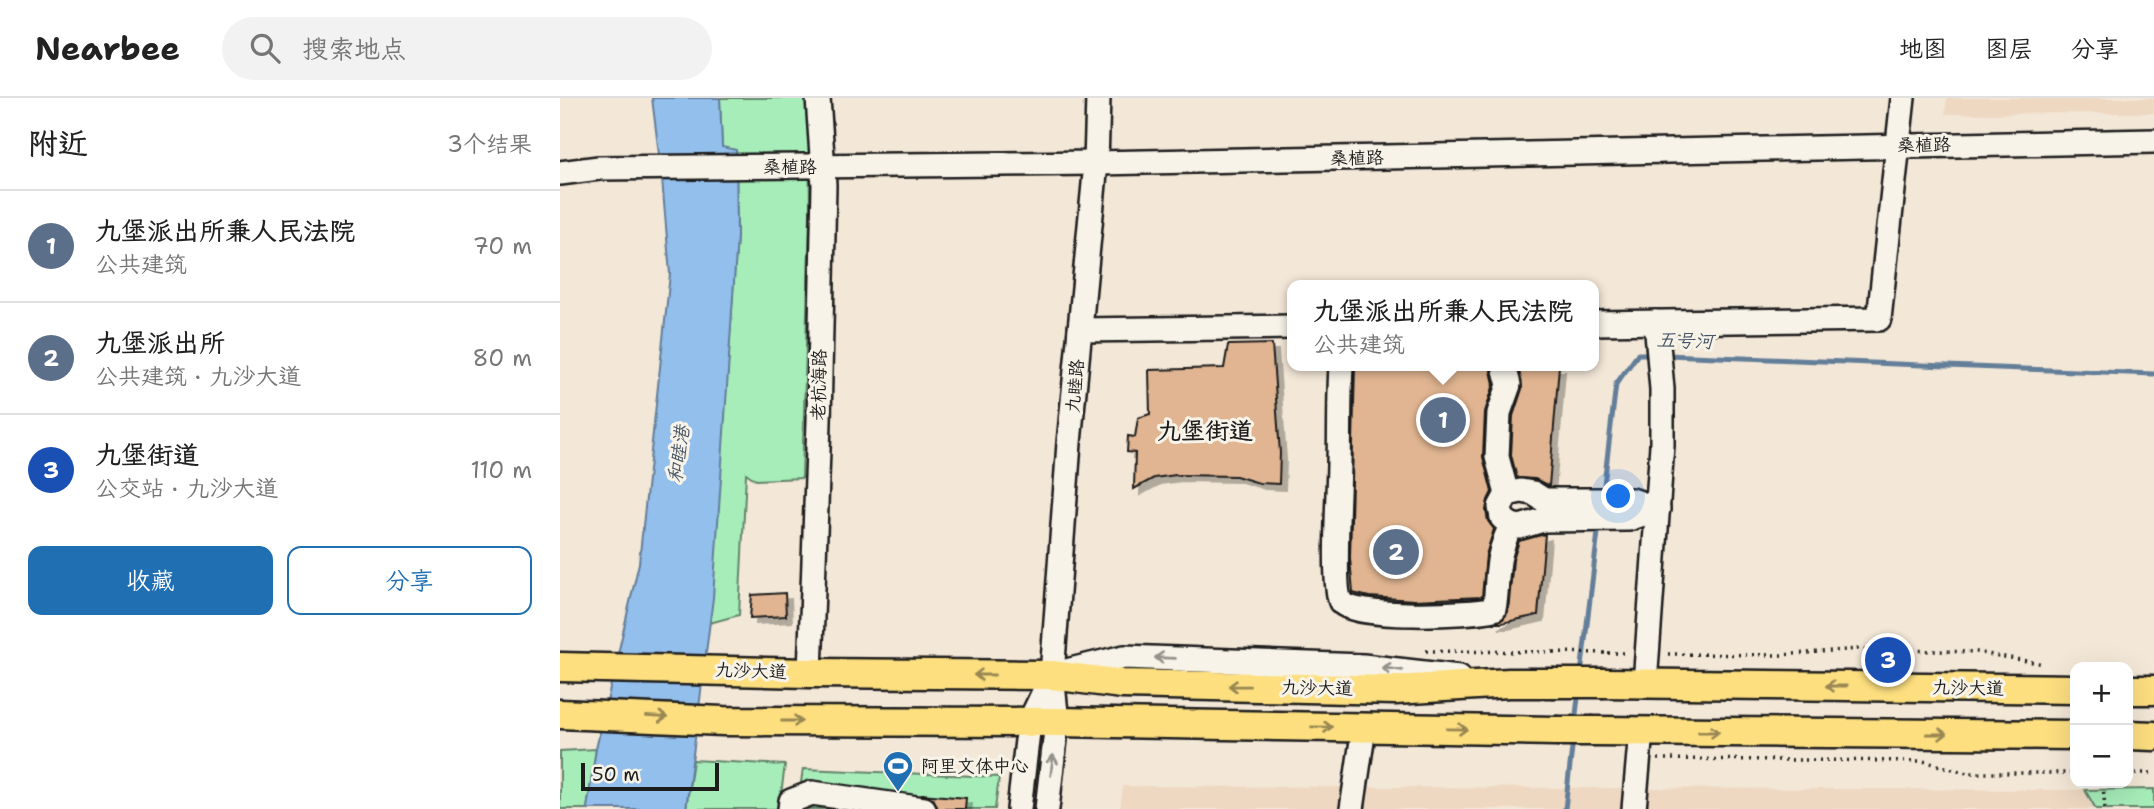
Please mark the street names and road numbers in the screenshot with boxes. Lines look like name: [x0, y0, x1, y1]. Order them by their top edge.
street label: 桑植路: [1897, 133, 1951, 157]
street label: 桑植路: [1330, 146, 1384, 170]
street label: 桑植路: [763, 155, 817, 179]
street label: 老杭海路: [806, 349, 832, 421]
street label: 九睦路: [1061, 358, 1089, 414]
street label: 九沙大道: [715, 658, 787, 684]
street label: 九沙大道: [1281, 675, 1353, 701]
street label: 九沙大道: [1932, 675, 2004, 701]

